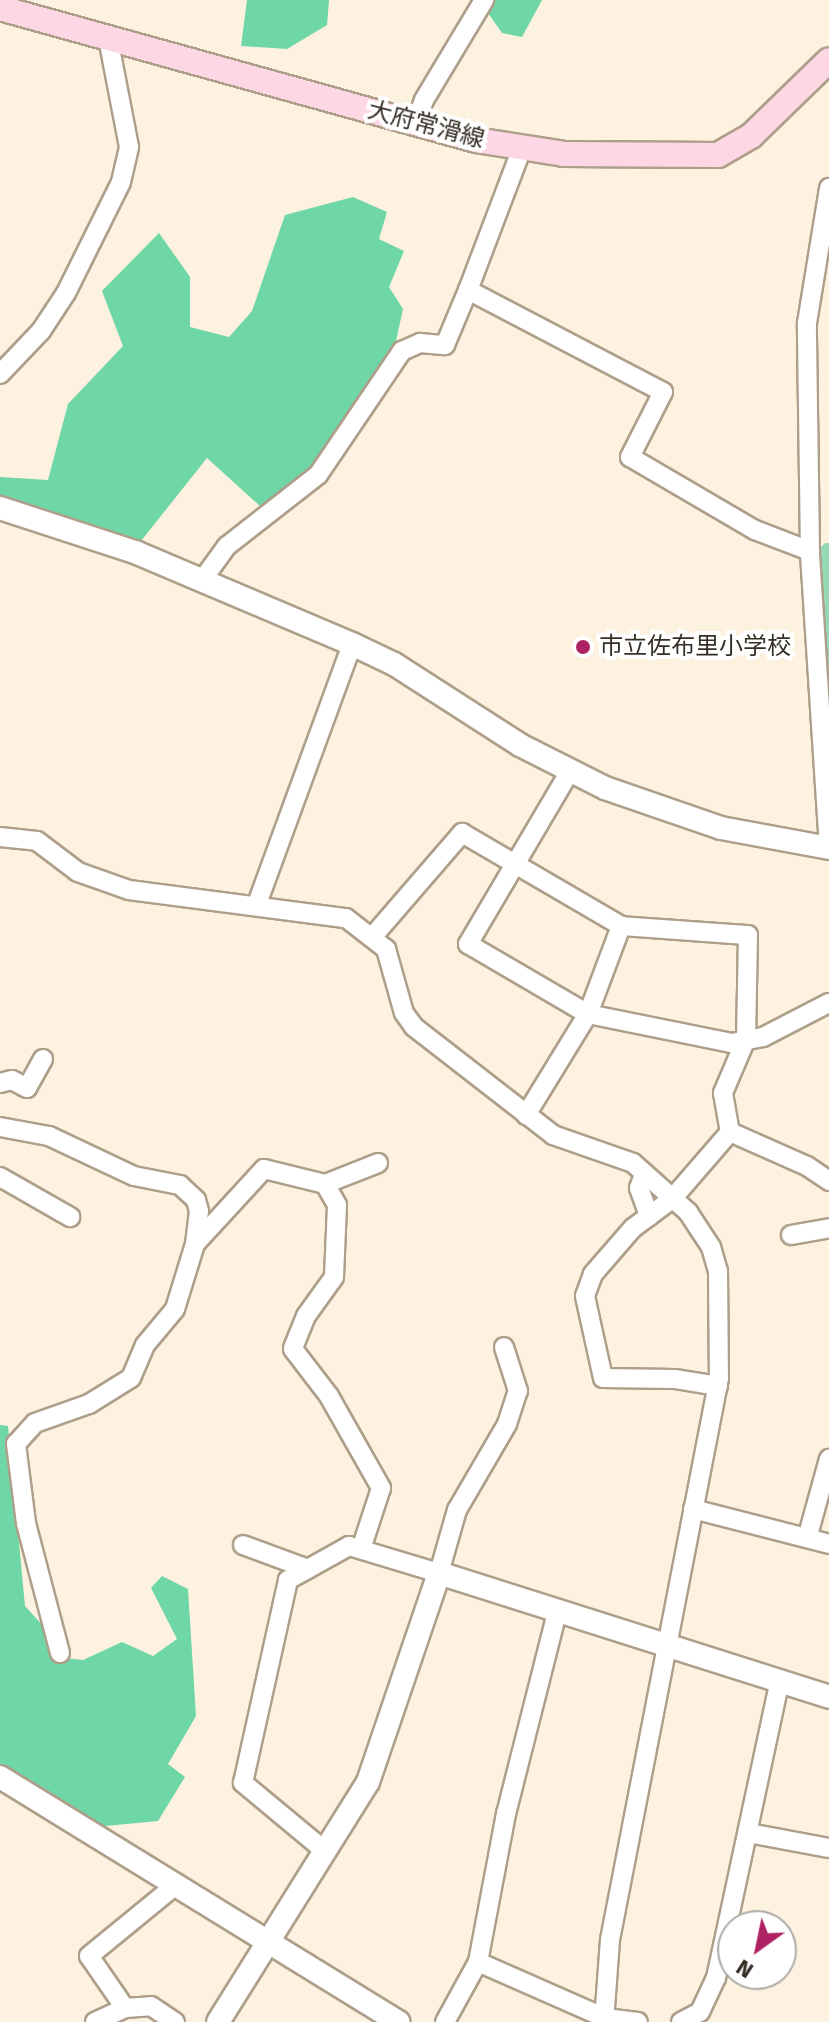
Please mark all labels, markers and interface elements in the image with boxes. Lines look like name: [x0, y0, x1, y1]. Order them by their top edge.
street label: 大府常滑線: [364, 96, 488, 154]
place label: 市立佐布里小学校: [599, 633, 791, 661]
marker: 市立佐布里小学校: [574, 638, 592, 656]
north arrow: [717, 1910, 797, 1990]
text: N: [731, 1954, 758, 1984]

